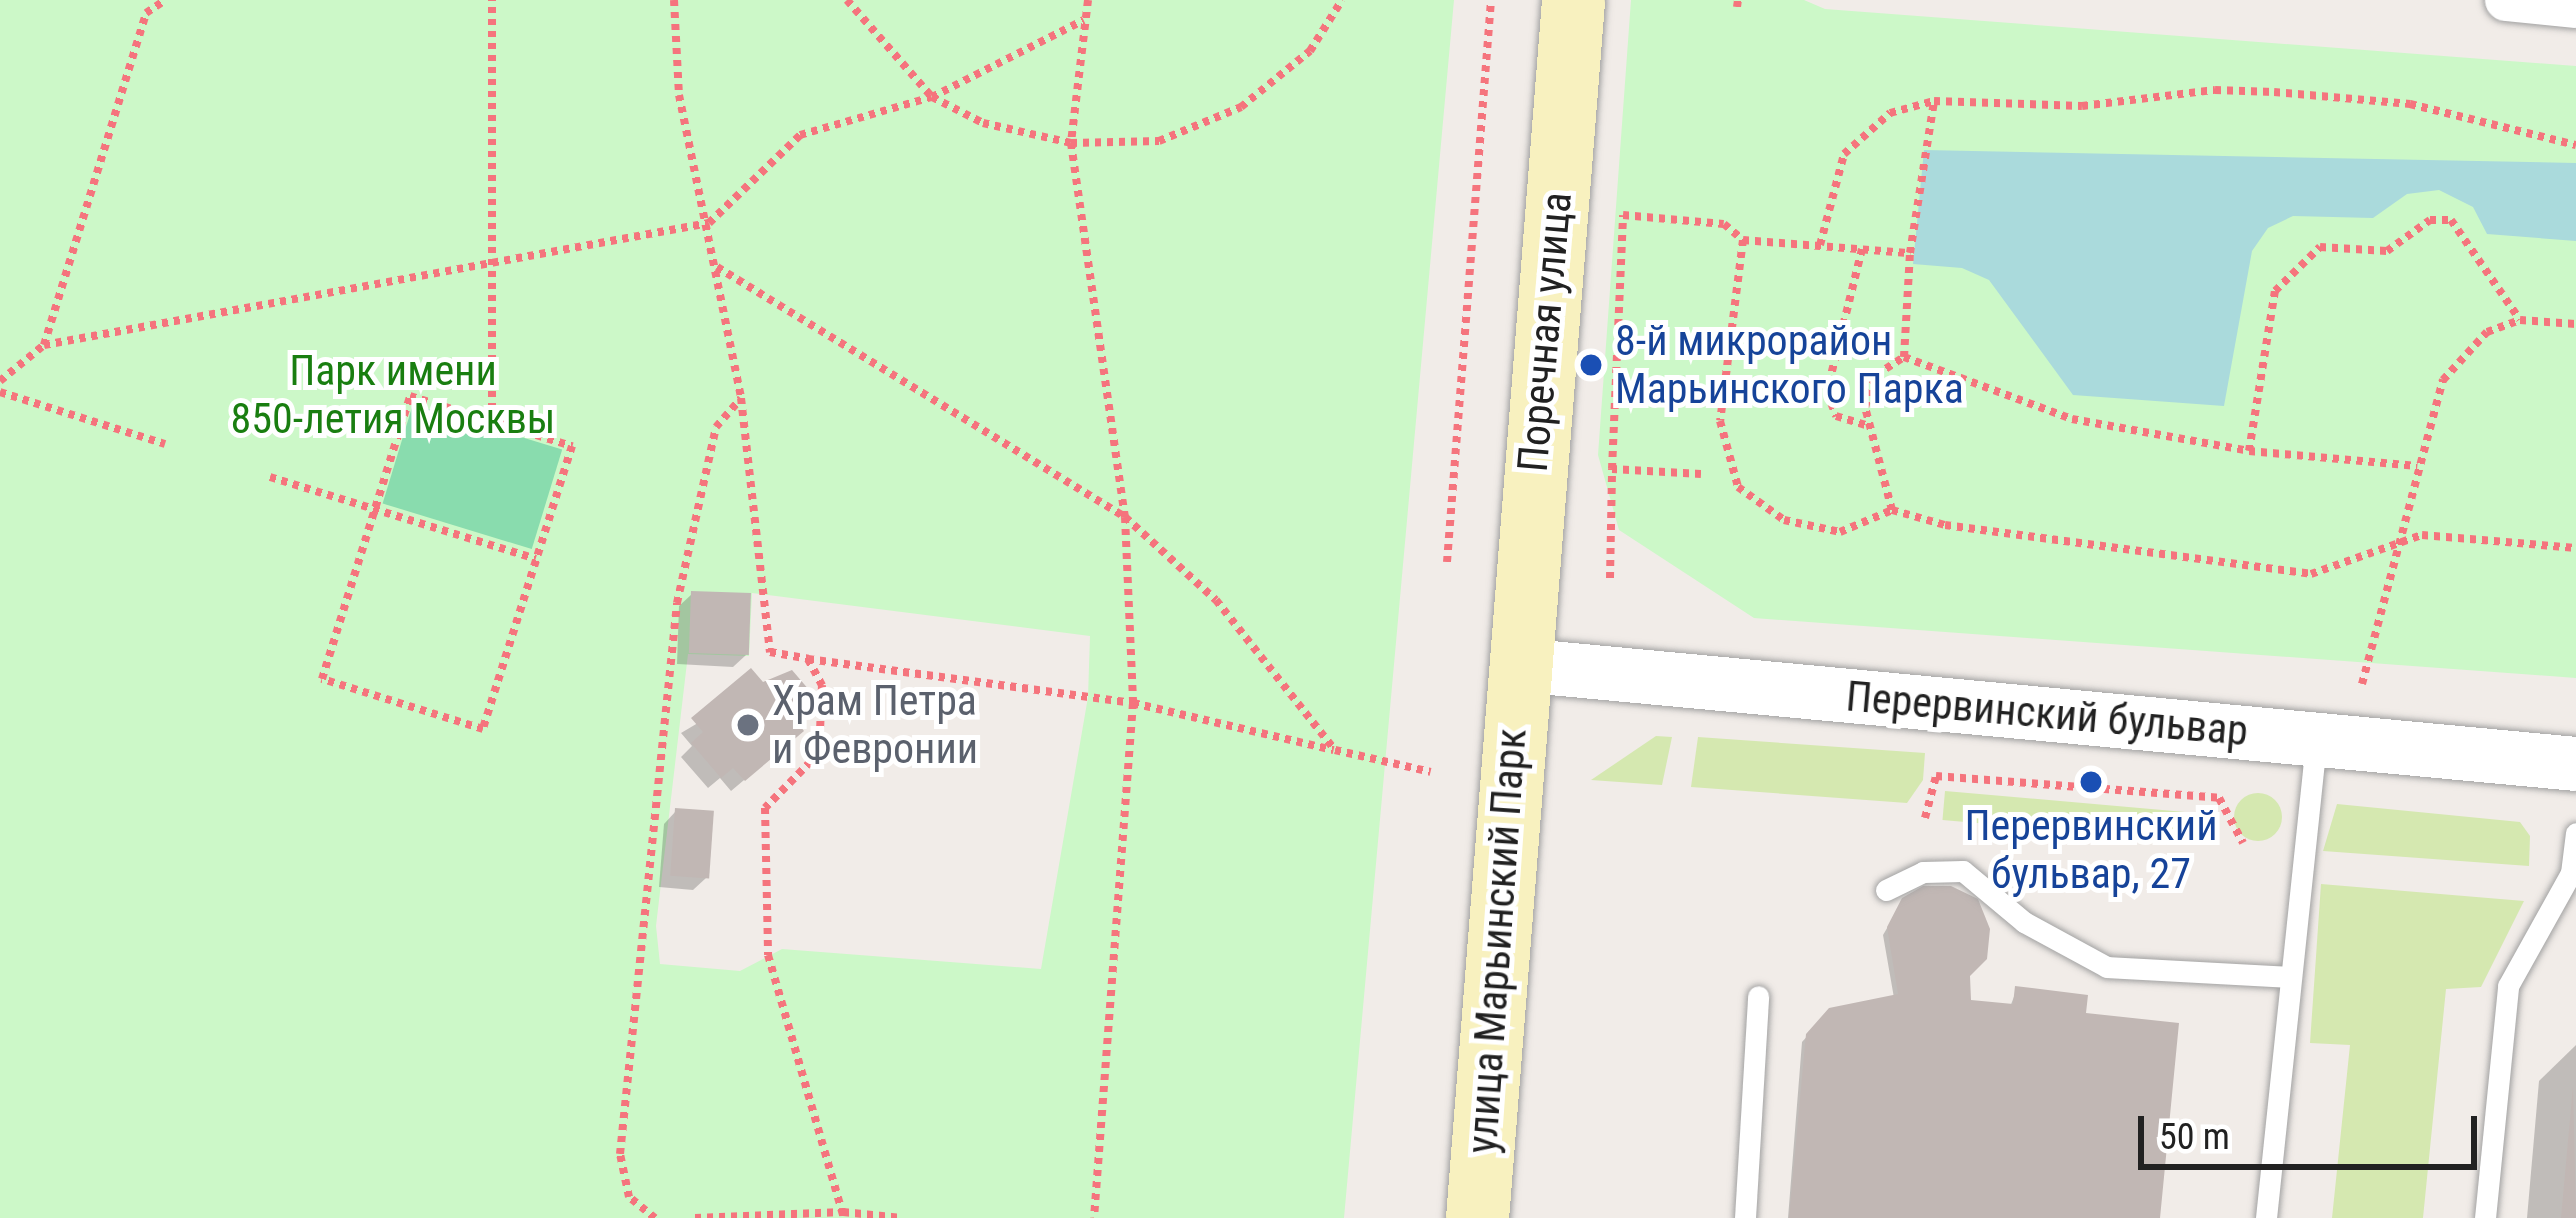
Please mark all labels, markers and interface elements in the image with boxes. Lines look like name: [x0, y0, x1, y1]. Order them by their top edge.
street label: Поречная улица: [1508, 190, 1582, 474]
place label: 8-й микрорайон Марьинского Парка: [1615, 316, 1964, 415]
park label: Парк имени 850-летия Москвы: [231, 346, 555, 445]
marker: 8-й микрорайон Марьинского Парка: [1578, 352, 1604, 378]
street label: Перервинский бульвар: [1844, 671, 2250, 757]
place label: Храм Петра и Февронии: [772, 676, 978, 774]
marker: Храм Петра и Февронии: [735, 712, 761, 738]
street label: улица Марьинский Парк: [1457, 727, 1537, 1155]
marker: Перервинский бульвар, 27: [2078, 769, 2104, 795]
place label: Перервинский бульвар, 27: [1964, 801, 2218, 900]
scale bar: [2144, 1092, 2483, 1166]
text: 50 m: [2159, 1116, 2230, 1158]

